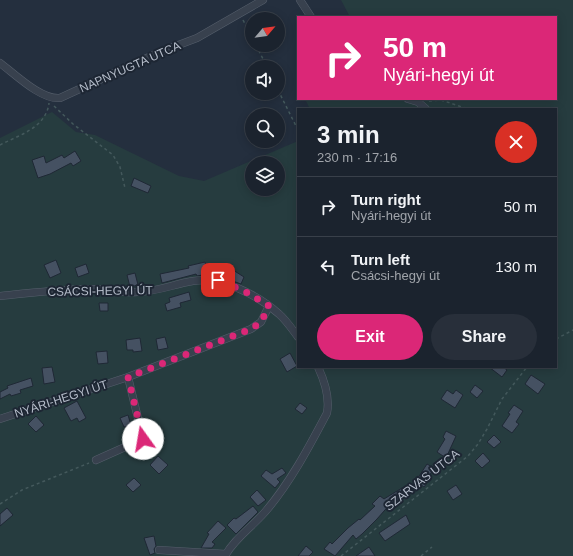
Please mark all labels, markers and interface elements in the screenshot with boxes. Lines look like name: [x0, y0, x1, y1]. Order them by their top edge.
north arrow: [245, 12, 285, 52]
map controls: [245, 12, 285, 196]
icon: right: [317, 32, 369, 84]
text: 50 m: [383, 32, 447, 63]
street label: NAPNYUGTA UTCA: [77, 38, 183, 96]
button: sound: [245, 60, 285, 100]
text: Nyári-hegyi út: [383, 65, 494, 85]
button: search: [245, 108, 285, 148]
text: 3 min: [317, 121, 380, 148]
button: close: [495, 121, 537, 163]
text: 230 m · 17:16: [317, 150, 397, 165]
button: layers: [245, 156, 285, 196]
text: Turn right: [351, 191, 421, 208]
icon: right: [317, 196, 339, 218]
text: 50 m: [504, 198, 537, 215]
text: Nyári-hegyi út: [351, 208, 431, 223]
text: Turn left: [351, 251, 410, 268]
icon: left: [317, 256, 339, 278]
text: 130 m: [495, 258, 537, 275]
pin: [201, 263, 235, 297]
text: Csácsi-hegyi út: [351, 268, 440, 283]
icon: arrive: [207, 269, 229, 291]
street label: CSÁCSI-HEGYI ÚT: [47, 282, 153, 299]
button: Exit: [317, 314, 423, 360]
button: Share: [431, 314, 537, 360]
street label: NYÁRI-HEGYI ÚT: [12, 376, 110, 421]
position arrow: [122, 418, 164, 460]
street label: SZARVAS UTCA: [382, 446, 462, 514]

